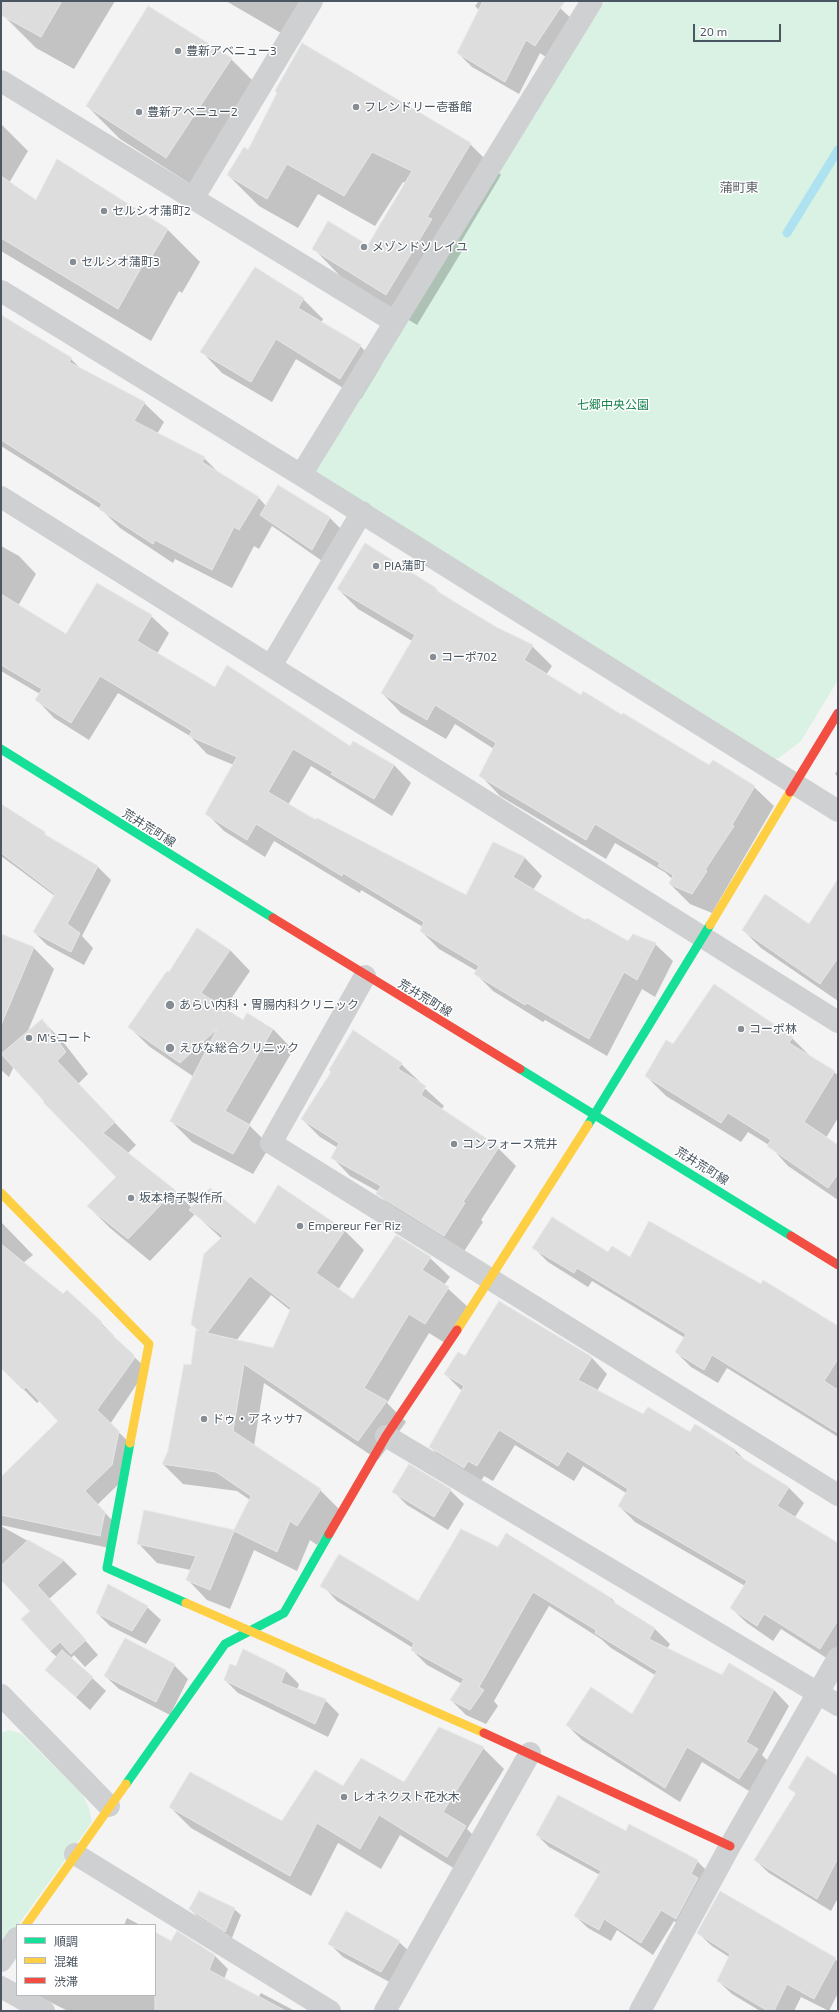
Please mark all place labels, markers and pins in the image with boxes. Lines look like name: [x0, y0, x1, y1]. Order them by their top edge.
place label: 豊新アベニュー3: [186, 44, 277, 58]
marker: 豊新アベニュー3: [173, 46, 183, 56]
place label: フレンドリー壱番館: [364, 100, 472, 114]
marker: フレンドリー壱番館: [351, 102, 361, 112]
place label: 豊新アベニュー2: [147, 105, 238, 119]
marker: 豊新アベニュー2: [134, 107, 144, 117]
place label: セルシオ蒲町2: [112, 204, 191, 218]
marker: セルシオ蒲町2: [99, 206, 109, 216]
place label: メゾンドソレイユ: [372, 240, 468, 254]
marker: メゾンドソレイユ: [359, 242, 369, 252]
place label: セルシオ蒲町3: [81, 255, 160, 269]
marker: セルシオ蒲町3: [68, 257, 78, 267]
place label: PIA蒲町: [384, 559, 426, 573]
marker: PIA蒲町: [371, 561, 381, 571]
place label: コーポ702: [441, 650, 497, 664]
marker: コーポ702: [428, 652, 438, 662]
place label: あらい内科・胃腸内科クリニック: [179, 998, 359, 1012]
marker: あらい内科・胃腸内科クリニック: [164, 999, 176, 1011]
place label: コーポ林: [749, 1022, 797, 1036]
marker: コーポ林: [736, 1024, 746, 1034]
place label: M'sコート: [37, 1031, 92, 1045]
marker: M'sコート: [24, 1033, 34, 1043]
place label: えびな総合クリニック: [179, 1041, 299, 1055]
marker: えびな総合クリニック: [164, 1042, 176, 1054]
place label: コンフォース荒井: [462, 1137, 558, 1151]
marker: コンフォース荒井: [449, 1139, 459, 1149]
place label: 坂本椅子製作所: [139, 1191, 223, 1205]
marker: 坂本椅子製作所: [126, 1193, 136, 1203]
place label: Empereur Fer Riz: [308, 1219, 401, 1233]
marker: Empereur Fer Riz: [295, 1221, 305, 1231]
place label: ドゥ・アネッサ7: [212, 1412, 302, 1426]
marker: ドゥ・アネッサ7: [199, 1414, 209, 1424]
place label: レオネクスト花水木: [352, 1790, 460, 1804]
marker: レオネクスト花水木: [339, 1792, 349, 1802]

